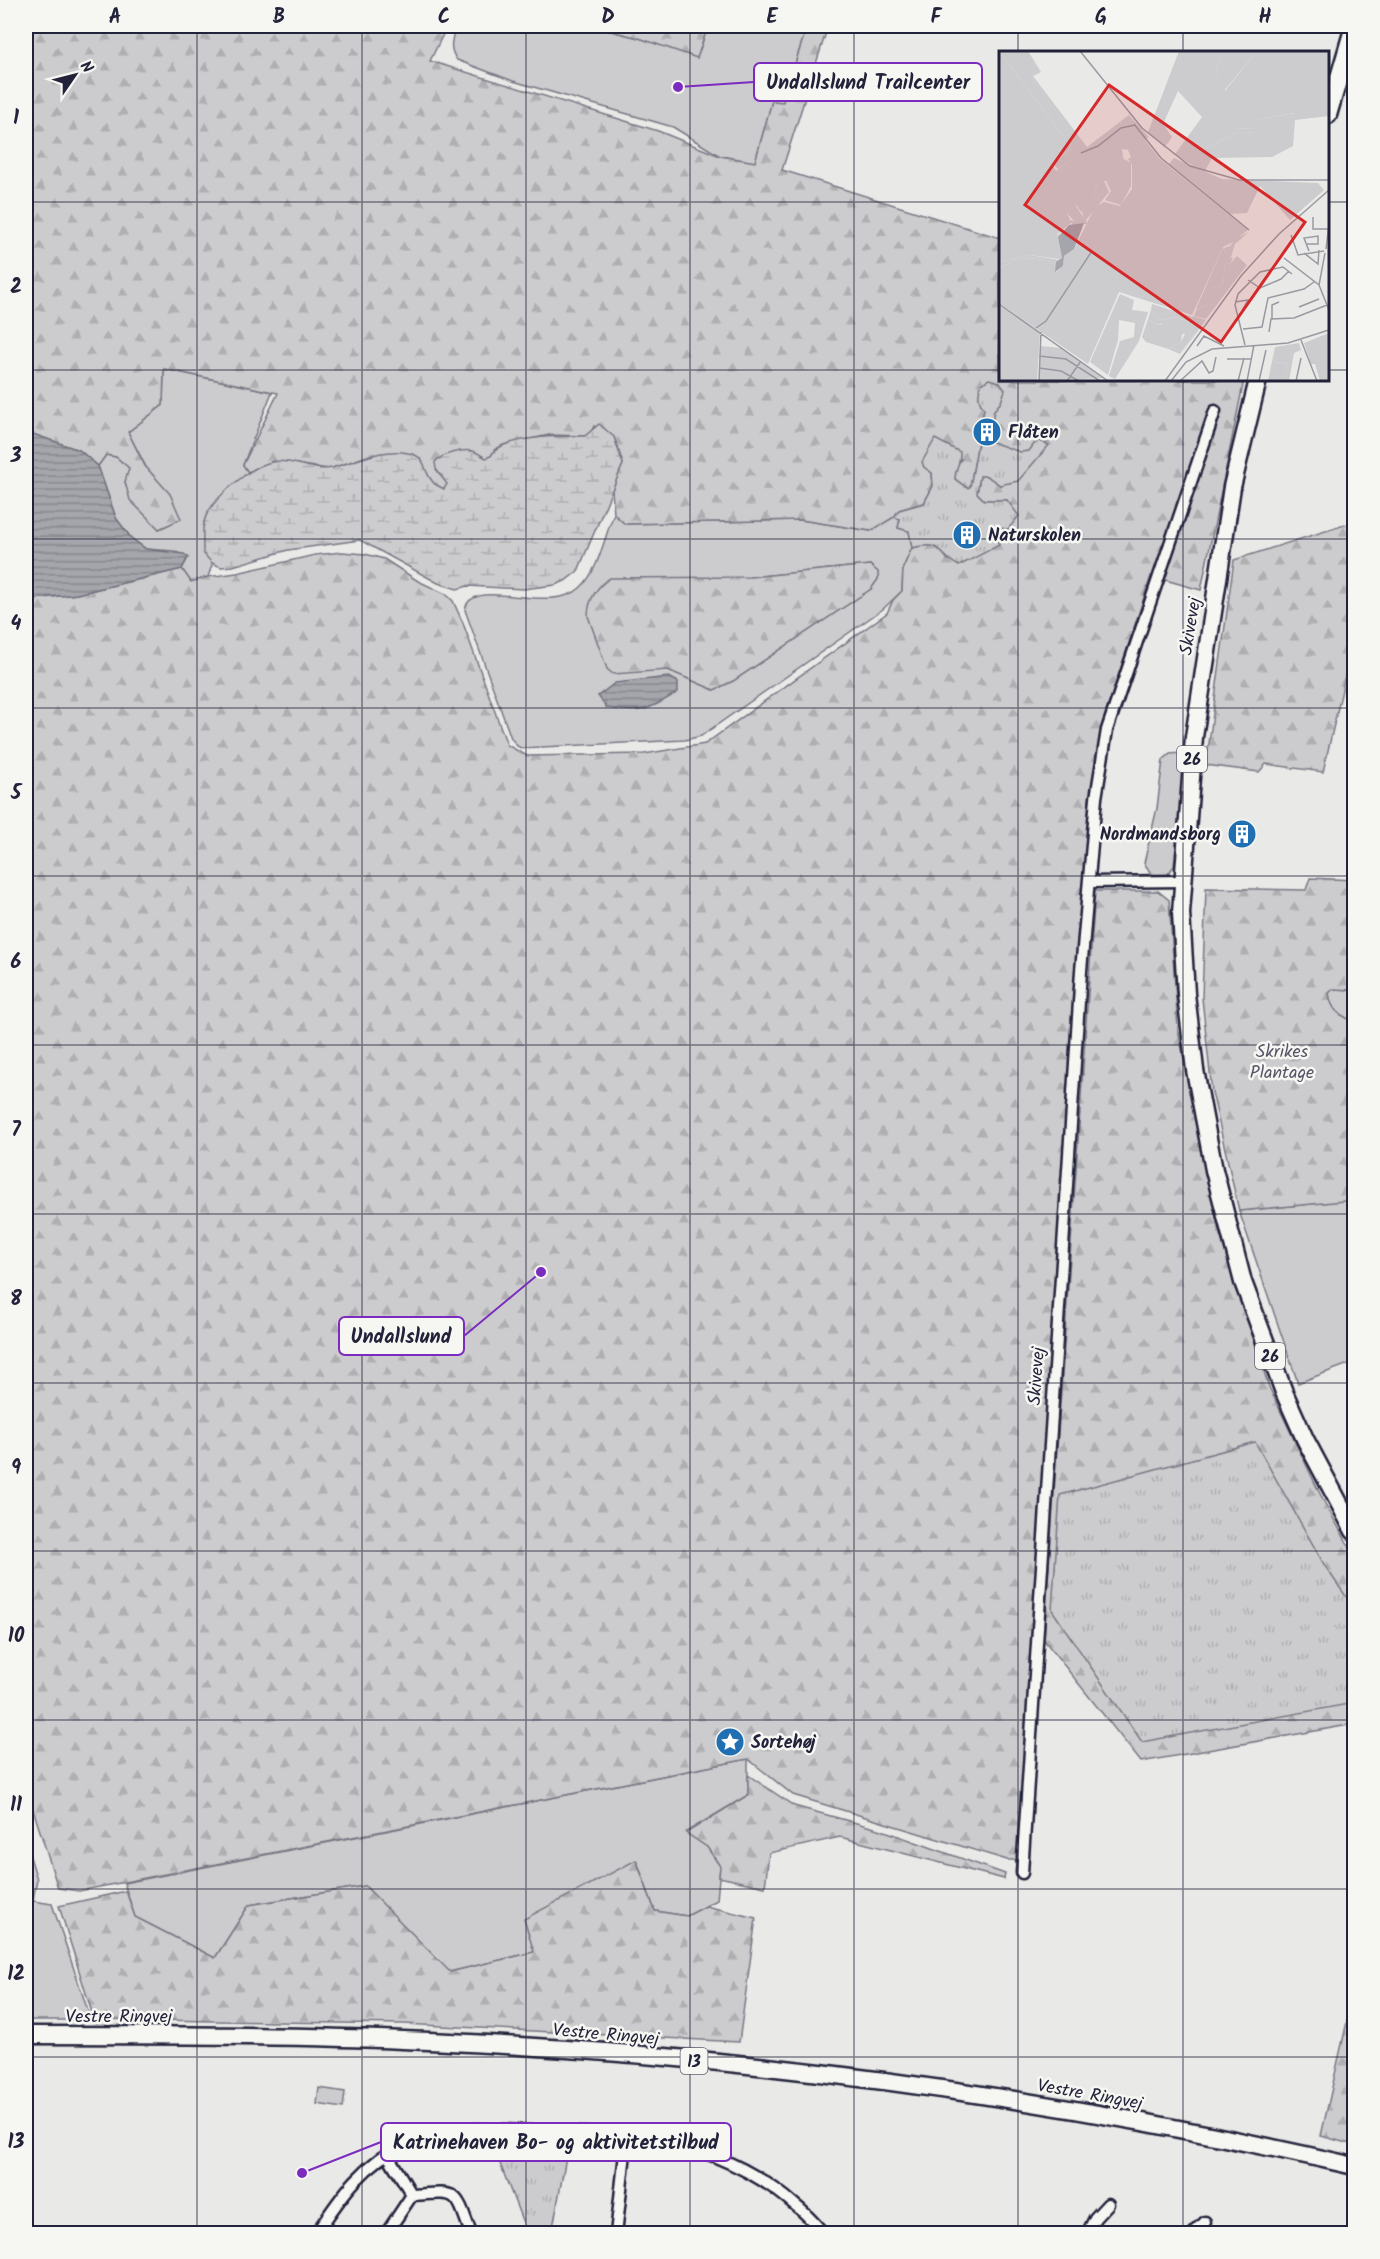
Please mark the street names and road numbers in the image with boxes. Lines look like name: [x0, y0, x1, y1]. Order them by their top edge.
street label: Skivevej: [1173, 594, 1211, 657]
road number: 26: [1177, 746, 1207, 772]
road number: 26: [1255, 1343, 1285, 1369]
street label: Skivevej: [1021, 1345, 1054, 1406]
street label: Vestre Ringvej: [66, 2003, 174, 2032]
street label: Vestre Ringvej: [551, 2016, 662, 2055]
road number: 13: [680, 2048, 708, 2074]
street label: Vestre Ringvej: [1035, 2072, 1146, 2119]

